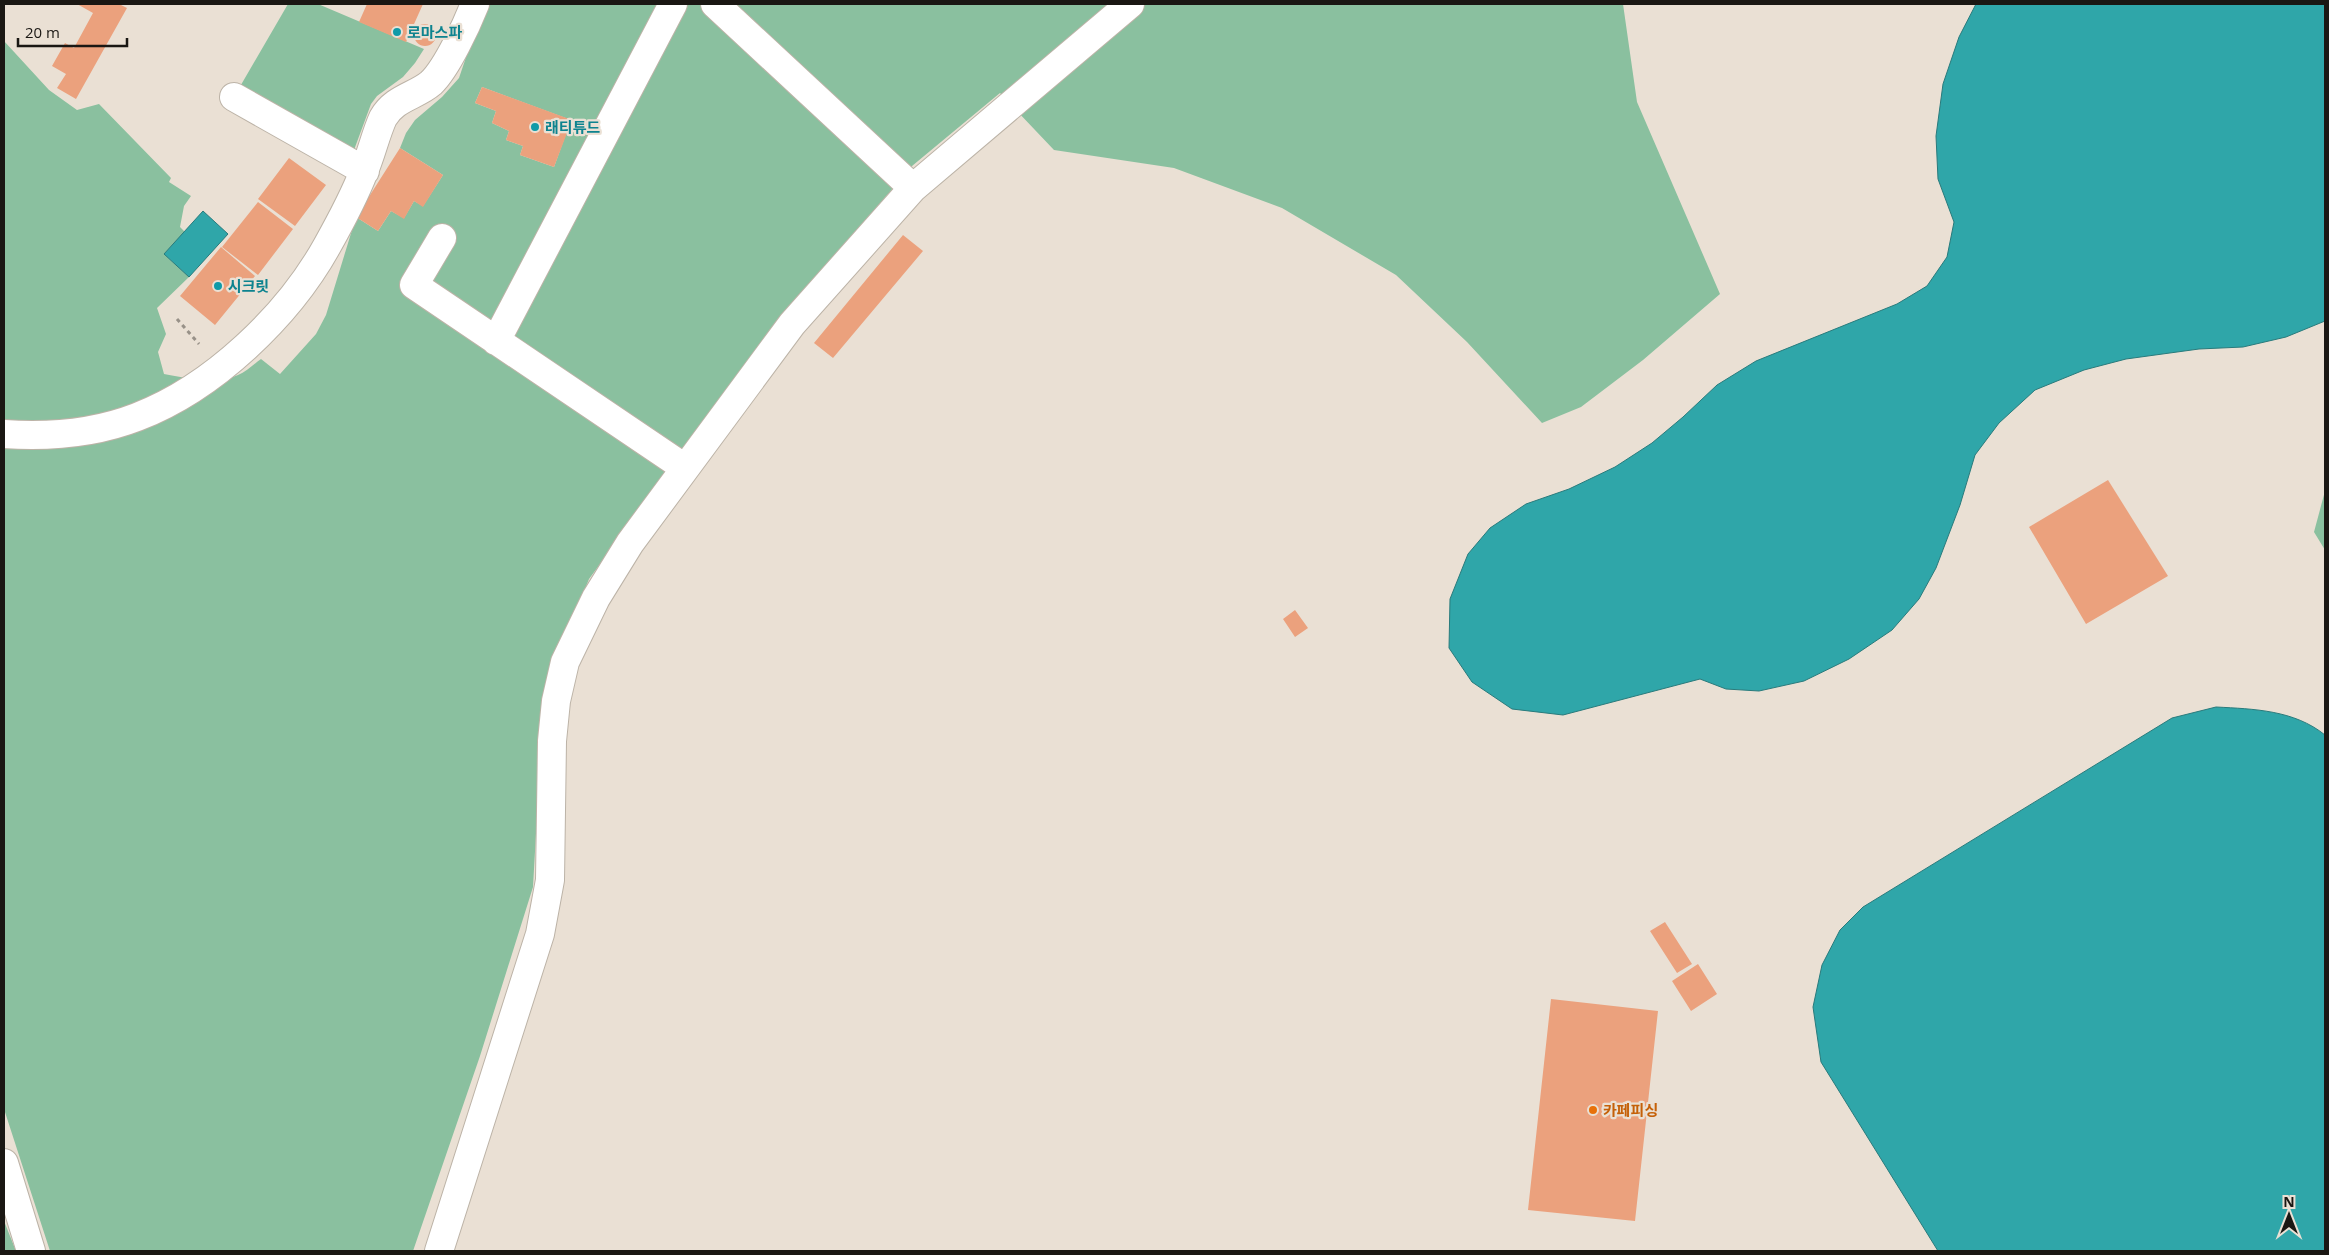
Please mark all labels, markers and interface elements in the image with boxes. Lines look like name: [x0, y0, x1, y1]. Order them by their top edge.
scale bar: [18, 15, 126, 47]
text: 20 m: [25, 22, 60, 42]
place label: 로마스파: [407, 22, 462, 42]
marker: 로마스파: [391, 26, 403, 38]
place label: 래티튜드: [545, 117, 600, 137]
marker: 래티튜드: [529, 121, 541, 133]
place label: 시크릿: [228, 276, 269, 296]
marker: 시크릿: [212, 280, 224, 292]
place label: 카페피싱: [1603, 1100, 1658, 1120]
marker: 카페피싱: [1587, 1104, 1599, 1116]
north arrow: [2264, 1190, 2314, 1240]
text: N: [2283, 1192, 2295, 1211]

